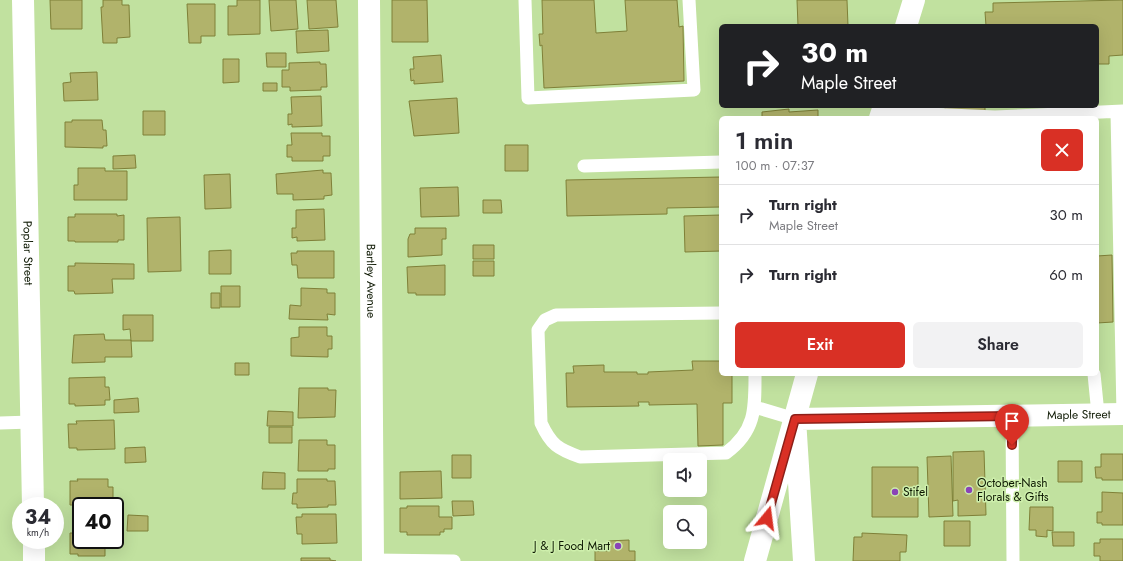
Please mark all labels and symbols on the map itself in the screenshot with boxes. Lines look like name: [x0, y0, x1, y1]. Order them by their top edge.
street label: Poplar Street: [18, 220, 38, 286]
street label: Bartley Avenue: [362, 244, 380, 318]
pin: [995, 404, 1029, 445]
street label: Maple Street: [1047, 405, 1111, 424]
place label: October-Nash Florals & Gifts: [977, 474, 1049, 506]
place label: Stifel: [903, 483, 928, 501]
marker: October-Nash Florals & Gifts: [964, 485, 974, 495]
marker: Stifel: [890, 487, 900, 497]
speed limit sign: 40: [72, 497, 124, 549]
position arrow: [746, 497, 788, 539]
place label: J & J Food Mart: [532, 537, 610, 555]
marker: J & J Food Mart: [613, 541, 623, 551]

